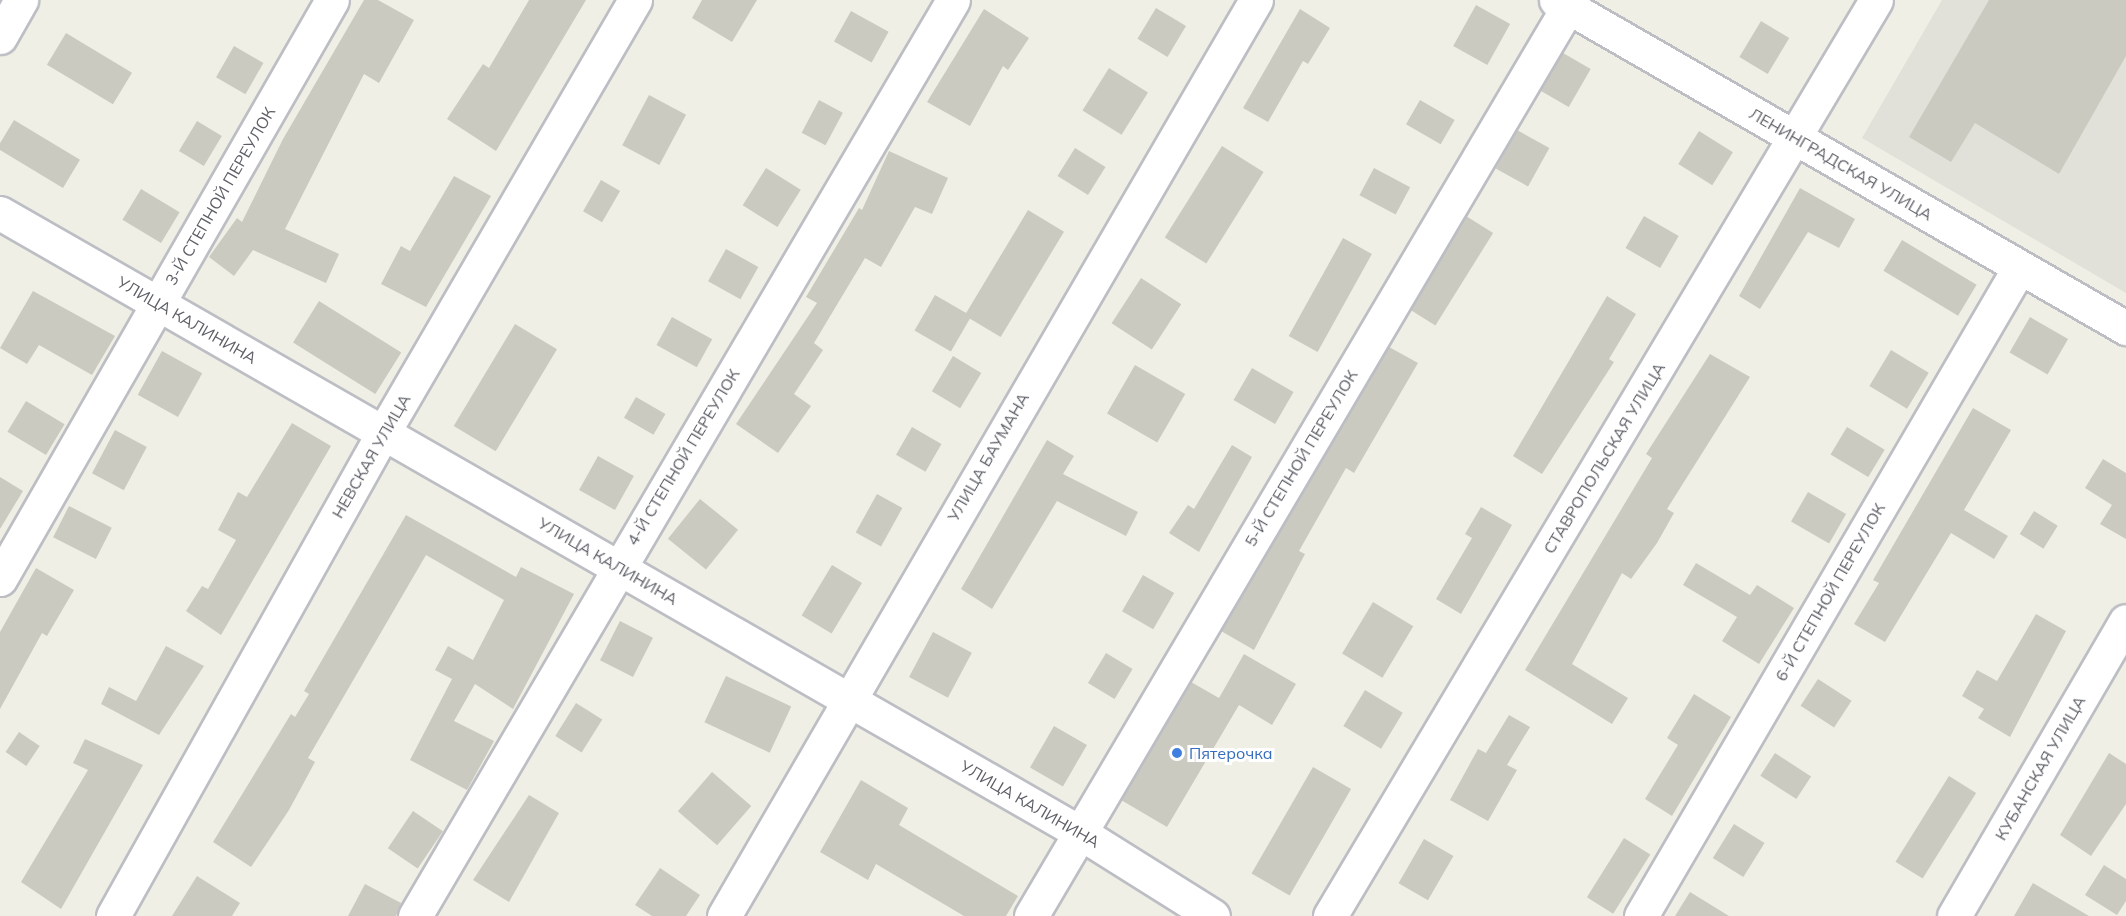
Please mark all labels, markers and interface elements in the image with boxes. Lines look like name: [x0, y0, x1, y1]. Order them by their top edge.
street label: 3-Й СТЕПНОЙ ПЕРЕУЛОК: [161, 103, 279, 289]
street label: ЛЕНИНГРАДСКАЯ УЛИЦА: [1746, 104, 1936, 224]
street label: УЛИЦА КАЛИНИНА: [114, 272, 260, 368]
street label: СТАВРОПОЛЬСКАЯ УЛИЦА: [1539, 359, 1669, 557]
street label: 4-Й СТЕПНОЙ ПЕРЕУЛОК: [623, 365, 743, 549]
street label: 5-Й СТЕПНОЙ ПЕРЕУЛОК: [1241, 366, 1361, 550]
street label: УЛИЦА БАУМАНА: [943, 389, 1033, 525]
street label: НЕВСКАЯ УЛИЦА: [328, 391, 414, 521]
street label: 6-Й СТЕПНОЙ ПЕРЕУЛОК: [1771, 499, 1889, 685]
street label: УЛИЦА КАЛИНИНА: [535, 513, 681, 609]
street label: КУБАНСКАЯ УЛИЦА: [1991, 692, 2089, 844]
place label: Пятерочка: [1189, 743, 1273, 763]
marker: Пятерочка: [1170, 746, 1184, 760]
street label: УЛИЦА КАЛИНИНА: [957, 756, 1103, 852]

